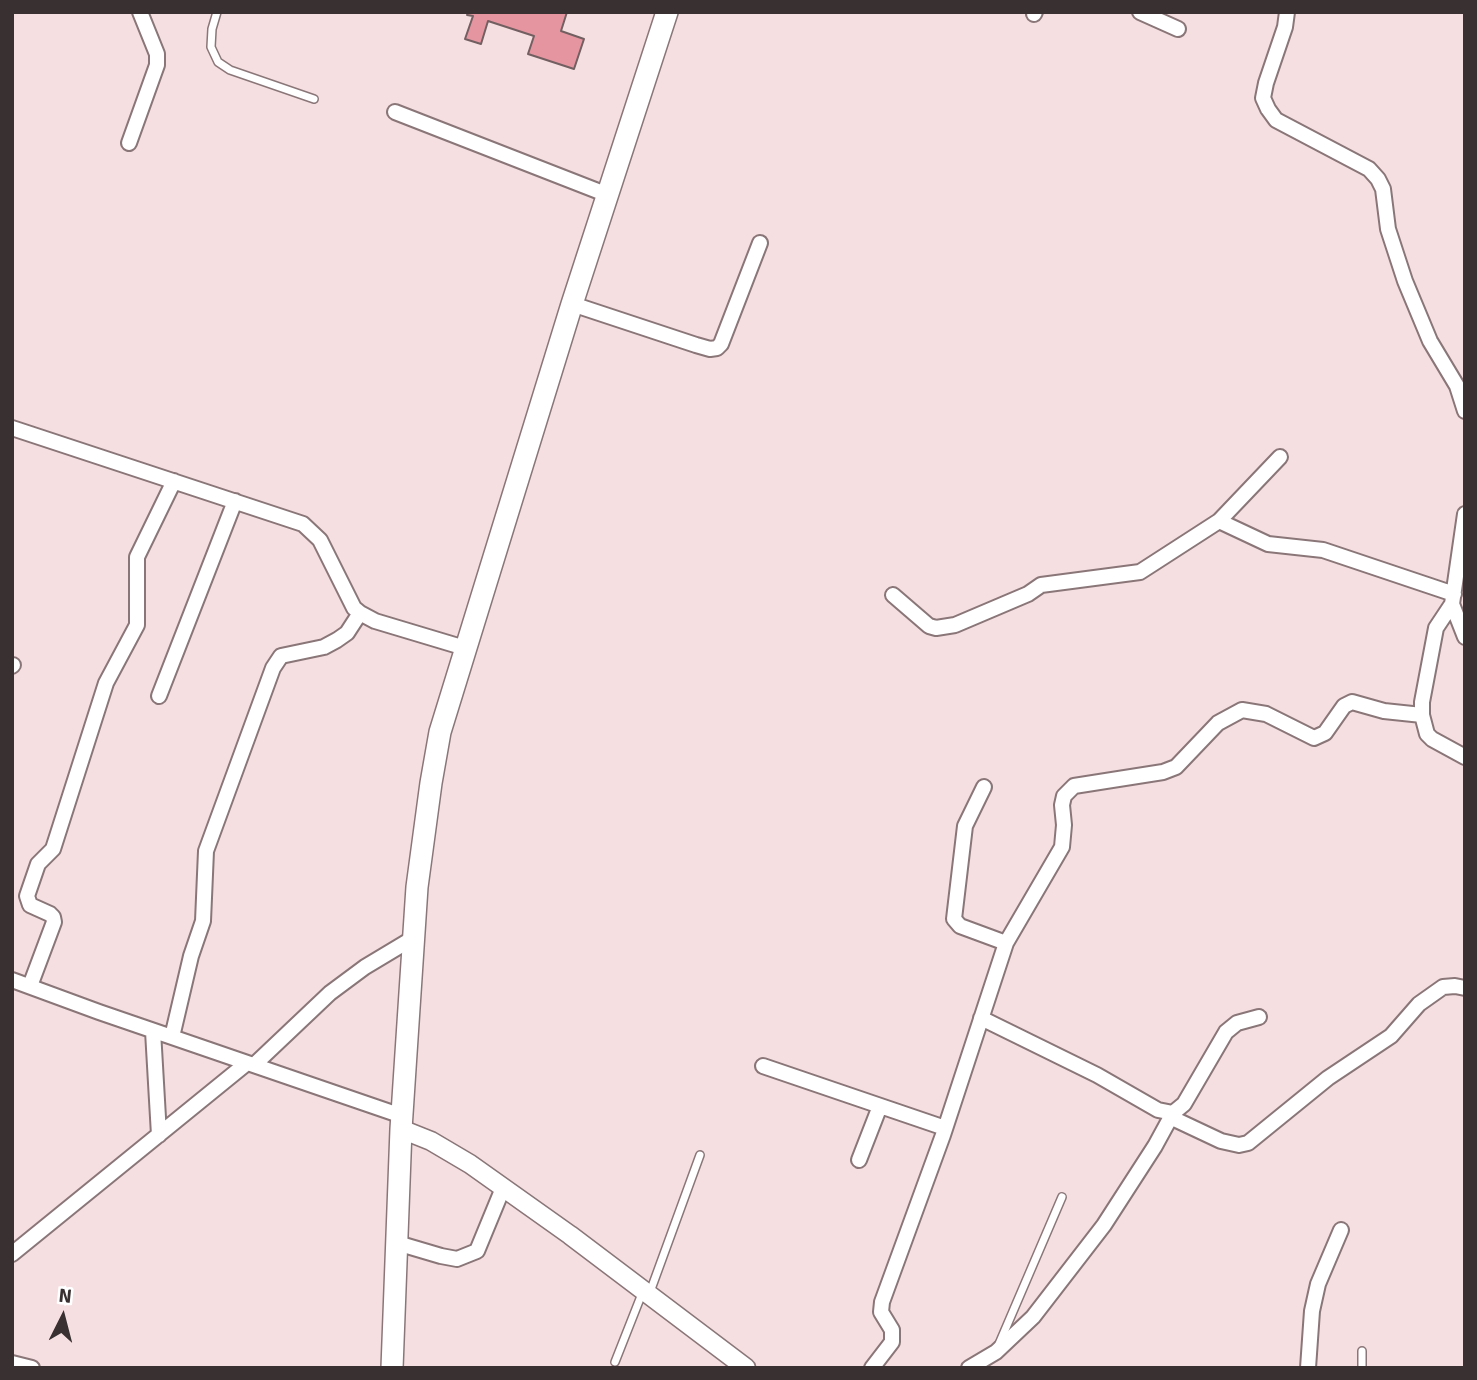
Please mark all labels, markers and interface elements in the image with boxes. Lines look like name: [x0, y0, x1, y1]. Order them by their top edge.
north arrow: [28, 1282, 98, 1352]
text: N: [57, 1283, 73, 1309]

